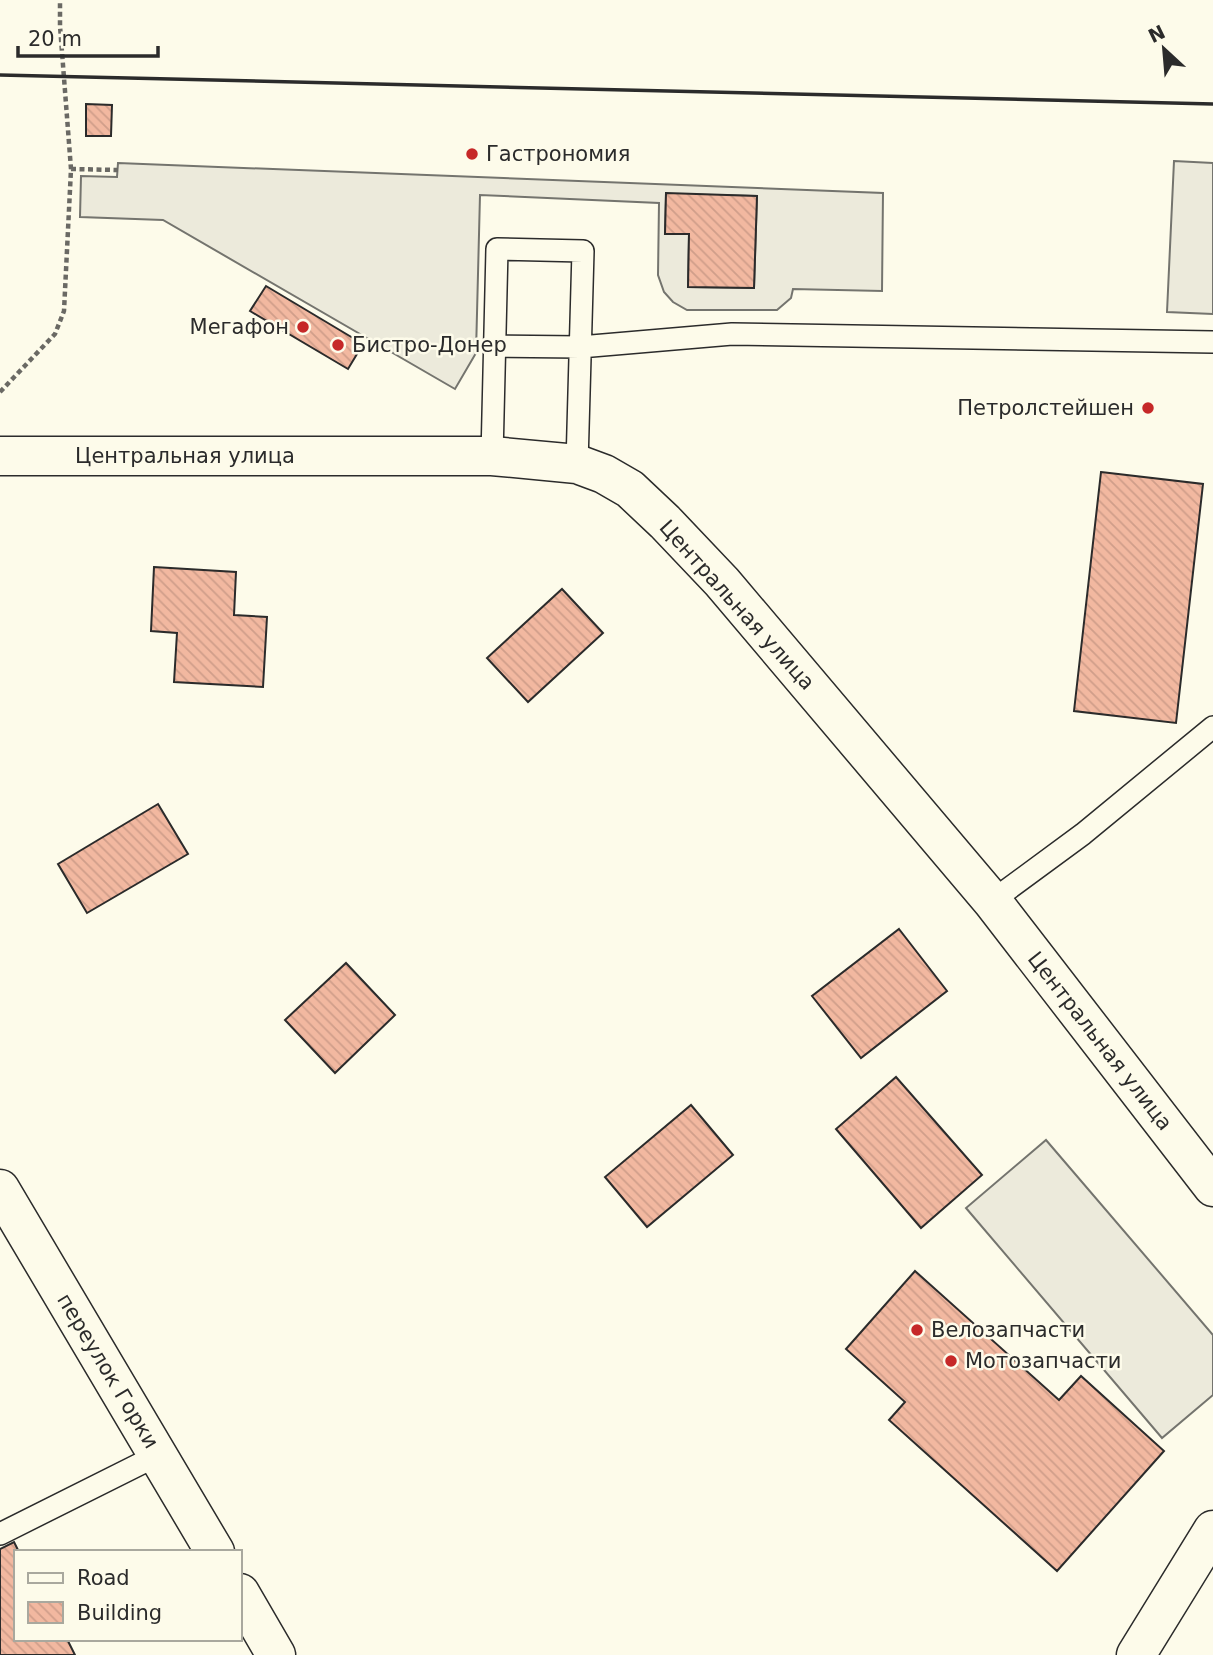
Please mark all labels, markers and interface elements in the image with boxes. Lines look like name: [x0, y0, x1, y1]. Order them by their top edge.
scale bar: [18, 14, 158, 58]
north arrow: [1129, 14, 1199, 84]
text: N: [1145, 20, 1169, 47]
text: 20 m: [28, 27, 82, 51]
place label: Гастрономия: [486, 142, 630, 166]
marker: Гастрономия: [464, 146, 480, 162]
place label: Мегафон: [190, 315, 289, 339]
marker: Мегафон: [295, 319, 311, 335]
place label: Бистро-Донер: [352, 333, 507, 357]
marker: Бистро-Донер: [330, 337, 346, 353]
place label: Петролстейшен: [957, 396, 1134, 420]
marker: Петролстейшен: [1140, 400, 1156, 416]
street label: Центральная улица: [75, 444, 295, 468]
street label: Центральная улица: [655, 515, 819, 695]
street label: Центральная улица: [1023, 947, 1177, 1135]
street label: переулок Горки: [52, 1289, 164, 1453]
place label: Велозапчасти: [931, 1318, 1085, 1342]
marker: Велозапчасти: [909, 1322, 925, 1338]
place label: Мотозапчасти: [965, 1349, 1122, 1373]
marker: Мотозапчасти: [943, 1353, 959, 1369]
legend: [14, 1550, 242, 1641]
text: Road: [77, 1566, 130, 1590]
text: Building: [77, 1601, 162, 1625]

